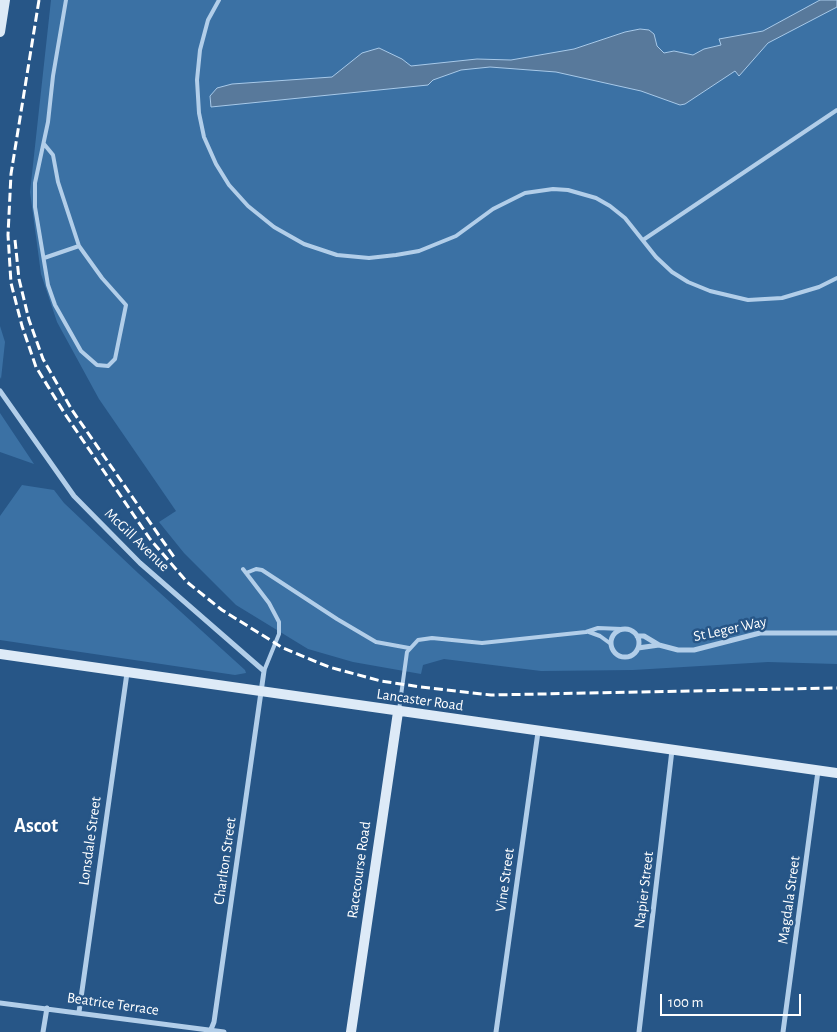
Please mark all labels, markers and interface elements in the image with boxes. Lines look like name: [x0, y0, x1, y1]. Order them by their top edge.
street label: McGill Avenue: [101, 505, 173, 575]
street label: St Leger Way: [692, 612, 768, 646]
street label: Lancaster Road: [375, 685, 465, 715]
street label: Lonsdale Street: [75, 795, 105, 887]
district label: Ascot: [14, 814, 58, 838]
street label: Charlton Street: [210, 816, 240, 906]
street label: Racecourse Road: [343, 820, 375, 920]
street label: Vine Street: [492, 847, 518, 913]
street label: Napier Street: [630, 850, 658, 930]
street label: Magdala Street: [774, 855, 804, 945]
scale bar: [662, 984, 803, 1016]
street label: Beatrice Terrace: [66, 989, 160, 1019]
text: 100 m: [668, 995, 703, 1010]

